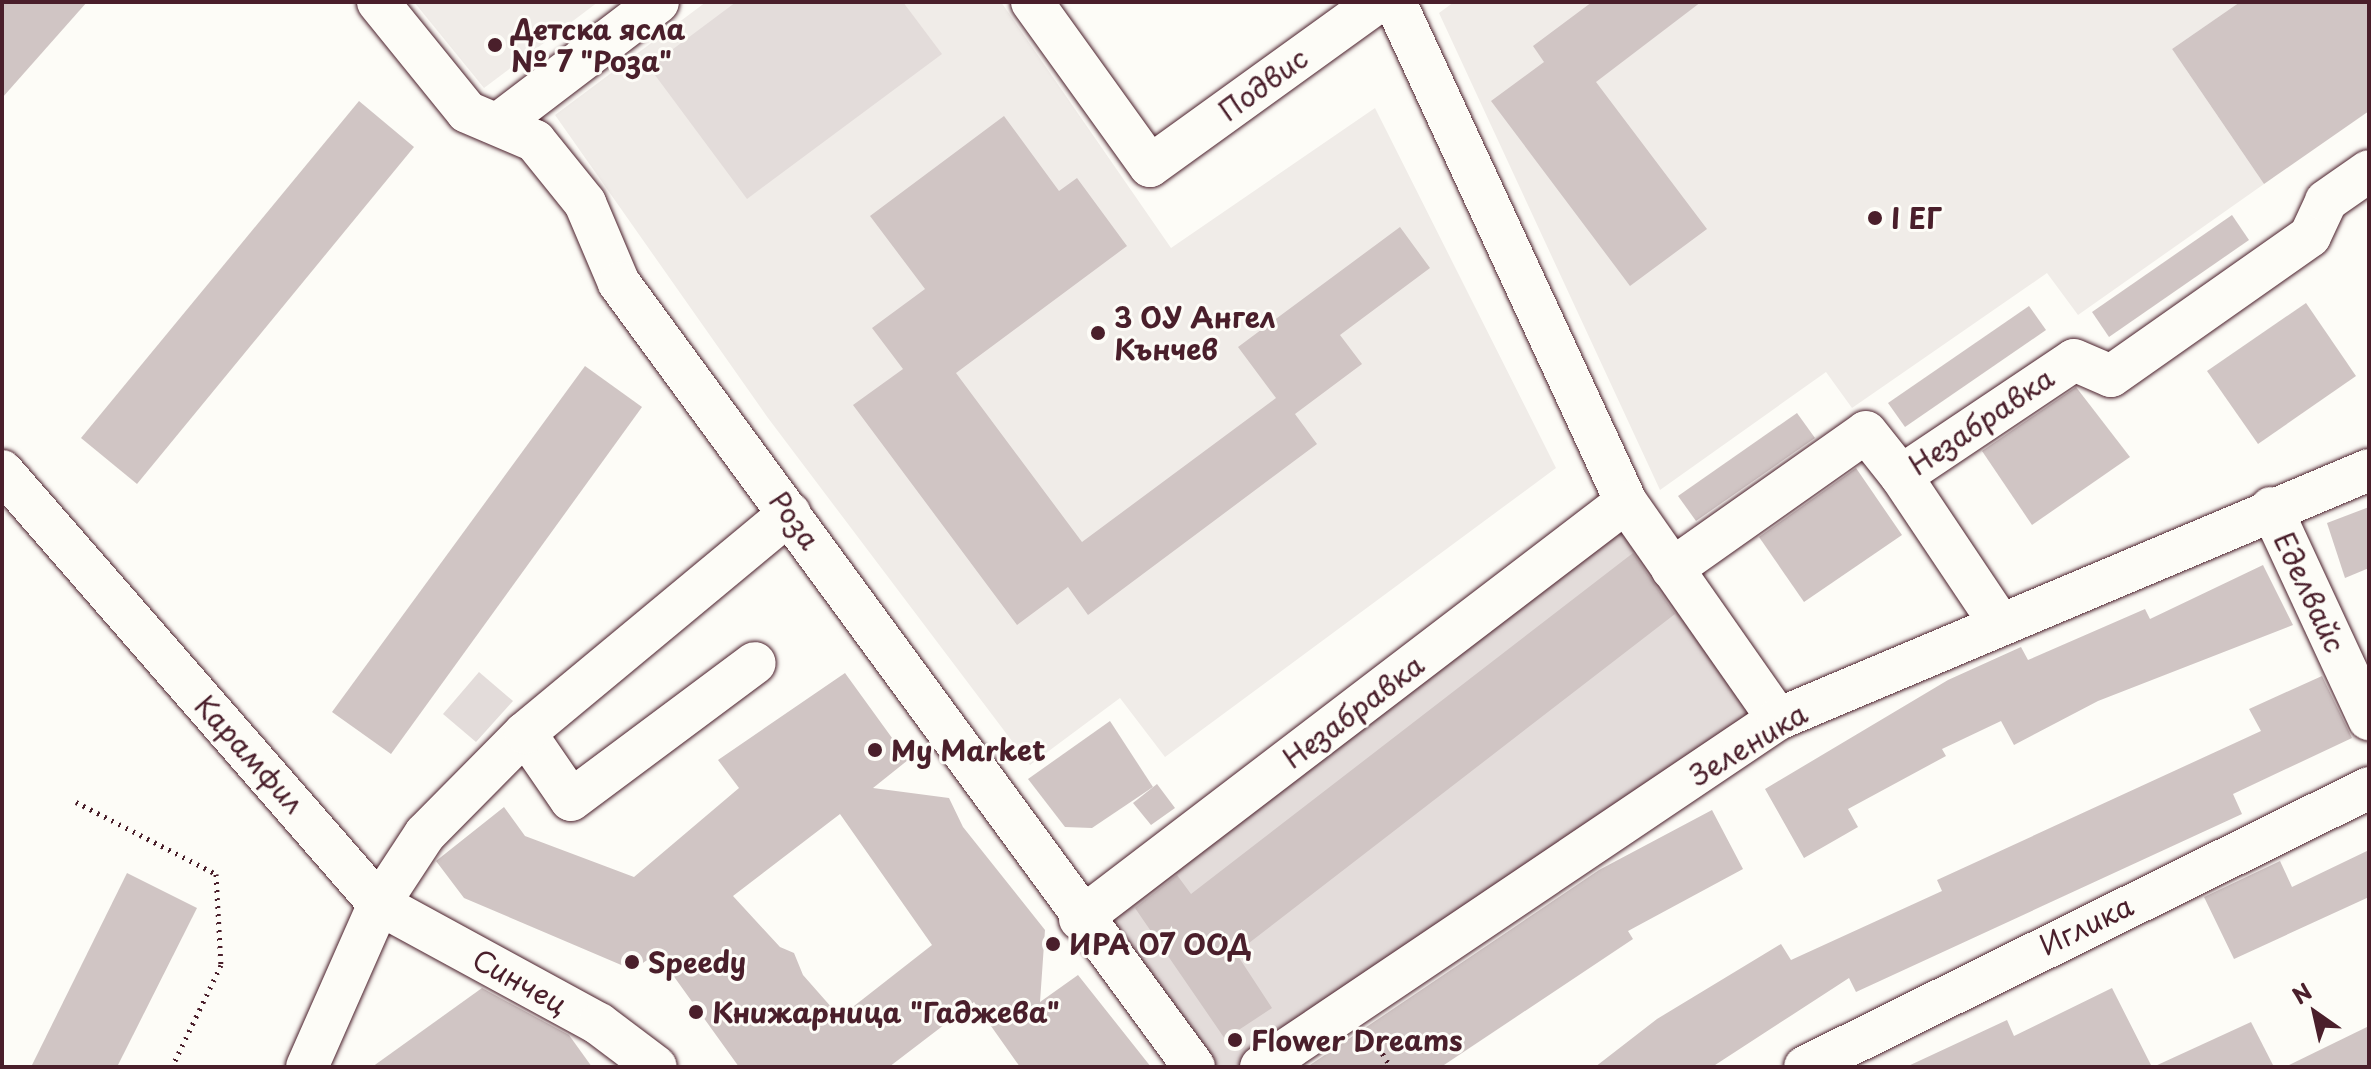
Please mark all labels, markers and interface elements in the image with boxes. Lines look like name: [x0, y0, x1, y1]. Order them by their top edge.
place label: Детска ясла № 7 "Роза": [511, 12, 688, 78]
marker: Детска ясла № 7 "Роза": [486, 36, 504, 54]
street label: Подвис: [1212, 41, 1314, 127]
place label: I ЕГ: [1891, 201, 1942, 235]
marker: I ЕГ: [1866, 209, 1884, 227]
place label: 3 ОУ Ангел Кънчев: [1114, 300, 1279, 366]
marker: 3 ОУ Ангел Кънчев: [1089, 324, 1107, 342]
street label: Незабравка: [1902, 360, 2060, 482]
street label: Роза: [763, 484, 827, 556]
street label: Еделвайс: [2268, 526, 2352, 658]
street label: Незабравка: [1276, 647, 1430, 775]
street label: Карамфил: [188, 688, 312, 820]
street label: Зеленика: [1683, 696, 1813, 792]
place label: My Market: [891, 733, 1048, 767]
marker: My Market: [866, 741, 884, 759]
street label: Иглика: [2034, 888, 2138, 962]
place label: ИРА 07 ООД: [1069, 927, 1253, 961]
marker: ИРА 07 ООД: [1044, 935, 1062, 953]
street label: Синчец: [467, 941, 573, 1021]
place label: Speedy: [648, 945, 746, 979]
marker: Speedy: [623, 953, 641, 971]
north arrow: [2275, 973, 2355, 1053]
text: N: [2285, 974, 2318, 1011]
place label: Книжарница "Гаджева": [712, 995, 1061, 1029]
marker: Книжарница "Гаджева": [687, 1003, 705, 1021]
place label: Flower Dreams: [1251, 1023, 1463, 1057]
marker: Flower Dreams: [1226, 1031, 1244, 1049]

